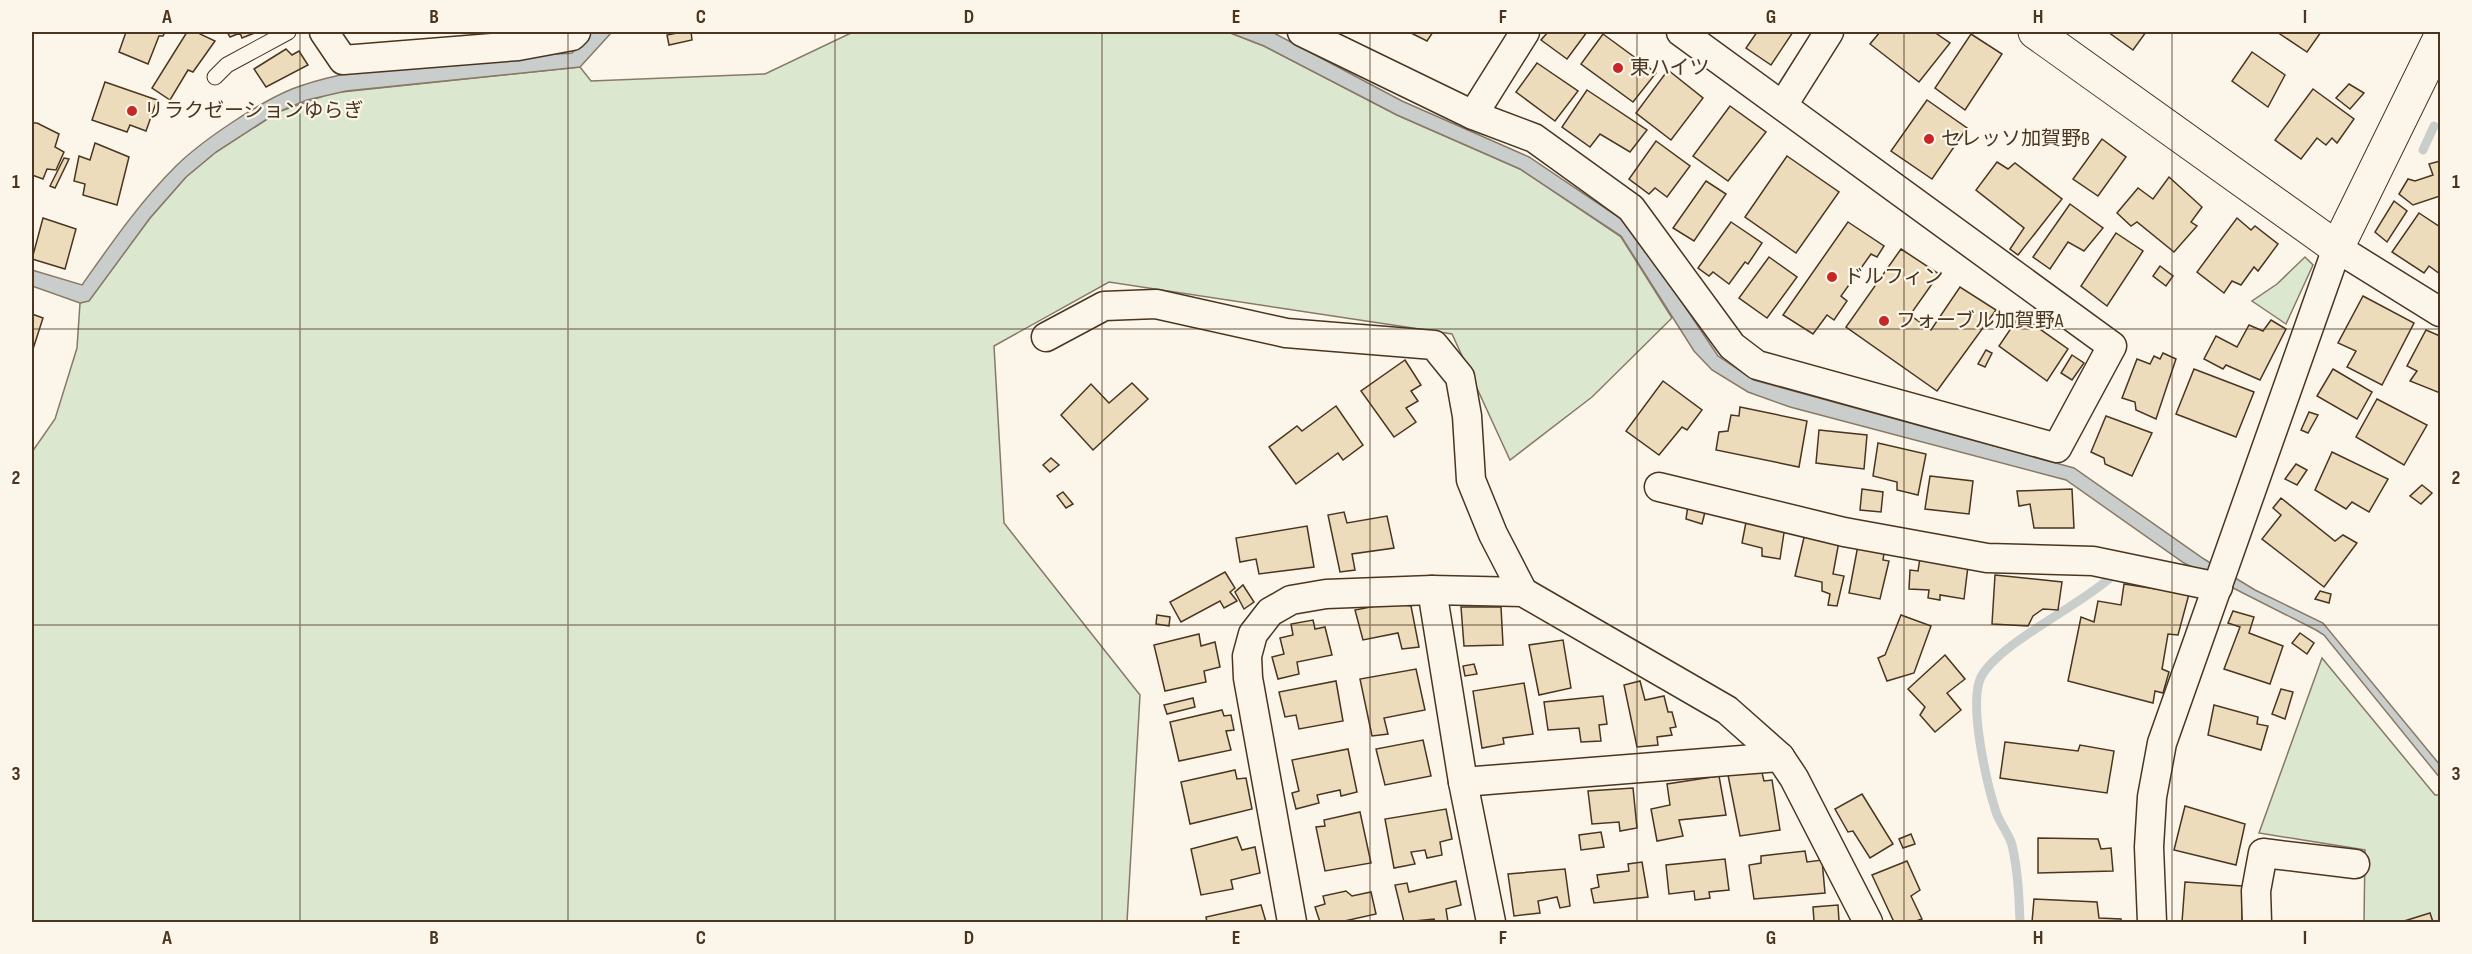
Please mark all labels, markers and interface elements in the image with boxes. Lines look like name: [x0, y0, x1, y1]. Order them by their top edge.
text: A: [161, 5, 172, 29]
text: B: [429, 5, 439, 29]
text: C: [696, 5, 706, 29]
text: D: [964, 5, 974, 29]
text: E: [1232, 5, 1240, 29]
text: F: [1499, 5, 1507, 29]
text: G: [1766, 5, 1776, 29]
text: H: [2033, 5, 2043, 29]
text: I: [2303, 5, 2307, 29]
place label: 東ハイツ: [1630, 56, 1710, 80]
marker: 東ハイツ: [1611, 61, 1625, 75]
place label: リラクゼーションゆらぎ: [144, 99, 364, 123]
marker: リラクゼーションゆらぎ: [125, 104, 139, 118]
place label: セレッソ加賀野B: [1941, 127, 2090, 151]
marker: セレッソ加賀野B: [1922, 132, 1936, 146]
text: 1: [12, 170, 20, 194]
text: 1: [2452, 170, 2460, 194]
place label: ドルフィン: [1844, 265, 1944, 289]
marker: ドルフィン: [1825, 270, 1839, 284]
place label: フォーブル加賀野A: [1896, 309, 2064, 333]
marker: フォーブル加賀野A: [1877, 314, 1891, 328]
text: 2: [12, 466, 20, 490]
text: 2: [2452, 466, 2460, 490]
text: 3: [12, 762, 21, 786]
text: 3: [2452, 762, 2461, 786]
text: A: [161, 926, 172, 950]
text: B: [429, 926, 439, 950]
text: C: [696, 926, 706, 950]
text: D: [964, 926, 974, 950]
text: E: [1232, 926, 1240, 950]
text: F: [1499, 926, 1507, 950]
text: G: [1766, 926, 1776, 950]
text: H: [2033, 926, 2043, 950]
text: I: [2303, 926, 2307, 950]

